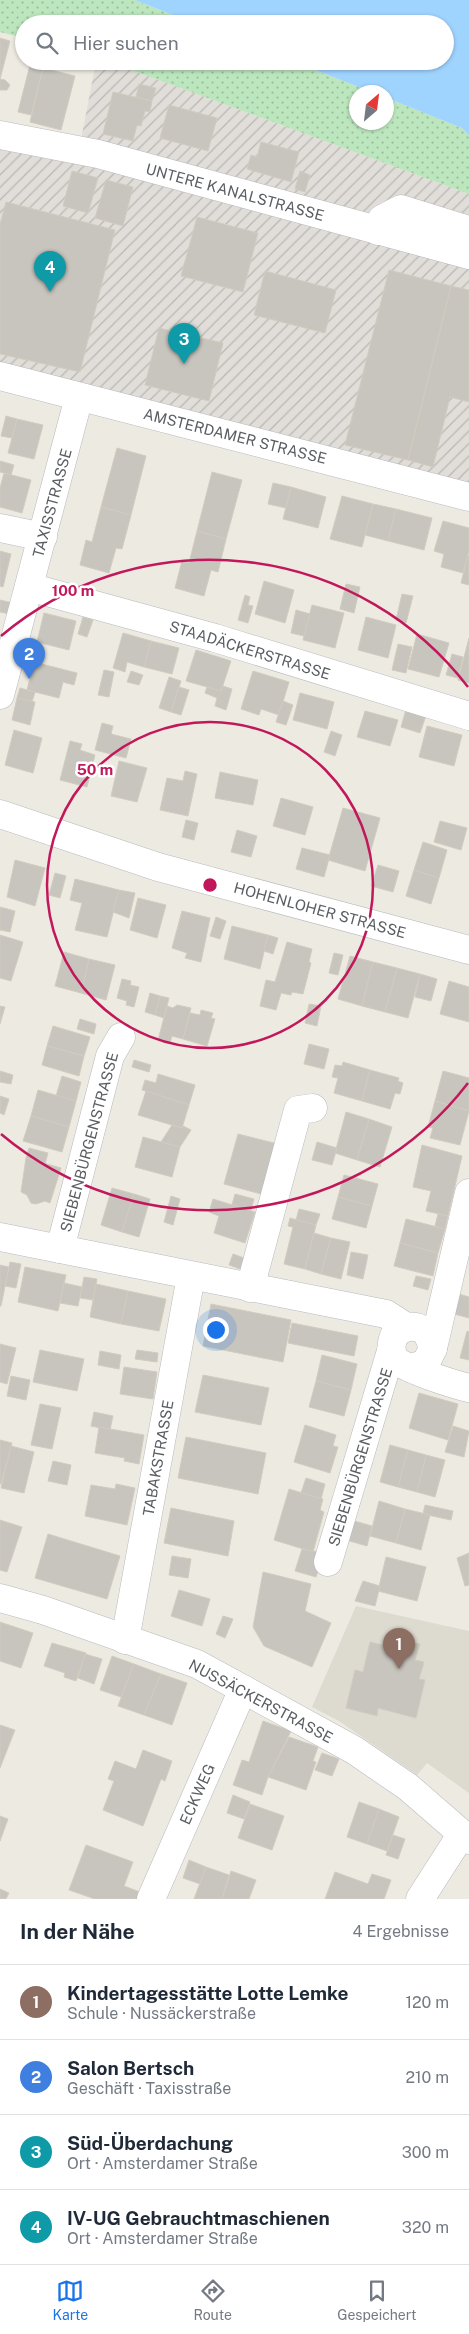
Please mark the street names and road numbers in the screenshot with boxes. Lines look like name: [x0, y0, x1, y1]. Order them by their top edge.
street label: UNTERE KANALSTRASSE: [144, 160, 326, 224]
street label: AMSTERDAMER STRASSE: [142, 405, 328, 467]
street label: TAXISSTRASSE: [29, 447, 75, 559]
street label: STAADÄCKERSTRASSE: [167, 616, 333, 683]
street label: HOHENLOHER STRASSE: [232, 879, 408, 941]
street label: SIEBENBÜRGENSTRASSE: [56, 1050, 121, 1234]
street label: SIEBENBÜRGENSTRASSE: [324, 1365, 395, 1548]
street label: TABAKSTRASSE: [139, 1399, 177, 1517]
street label: NUSSÄCKERSTRASSE: [186, 1655, 336, 1746]
street label: ECKWEG: [176, 1761, 218, 1827]

